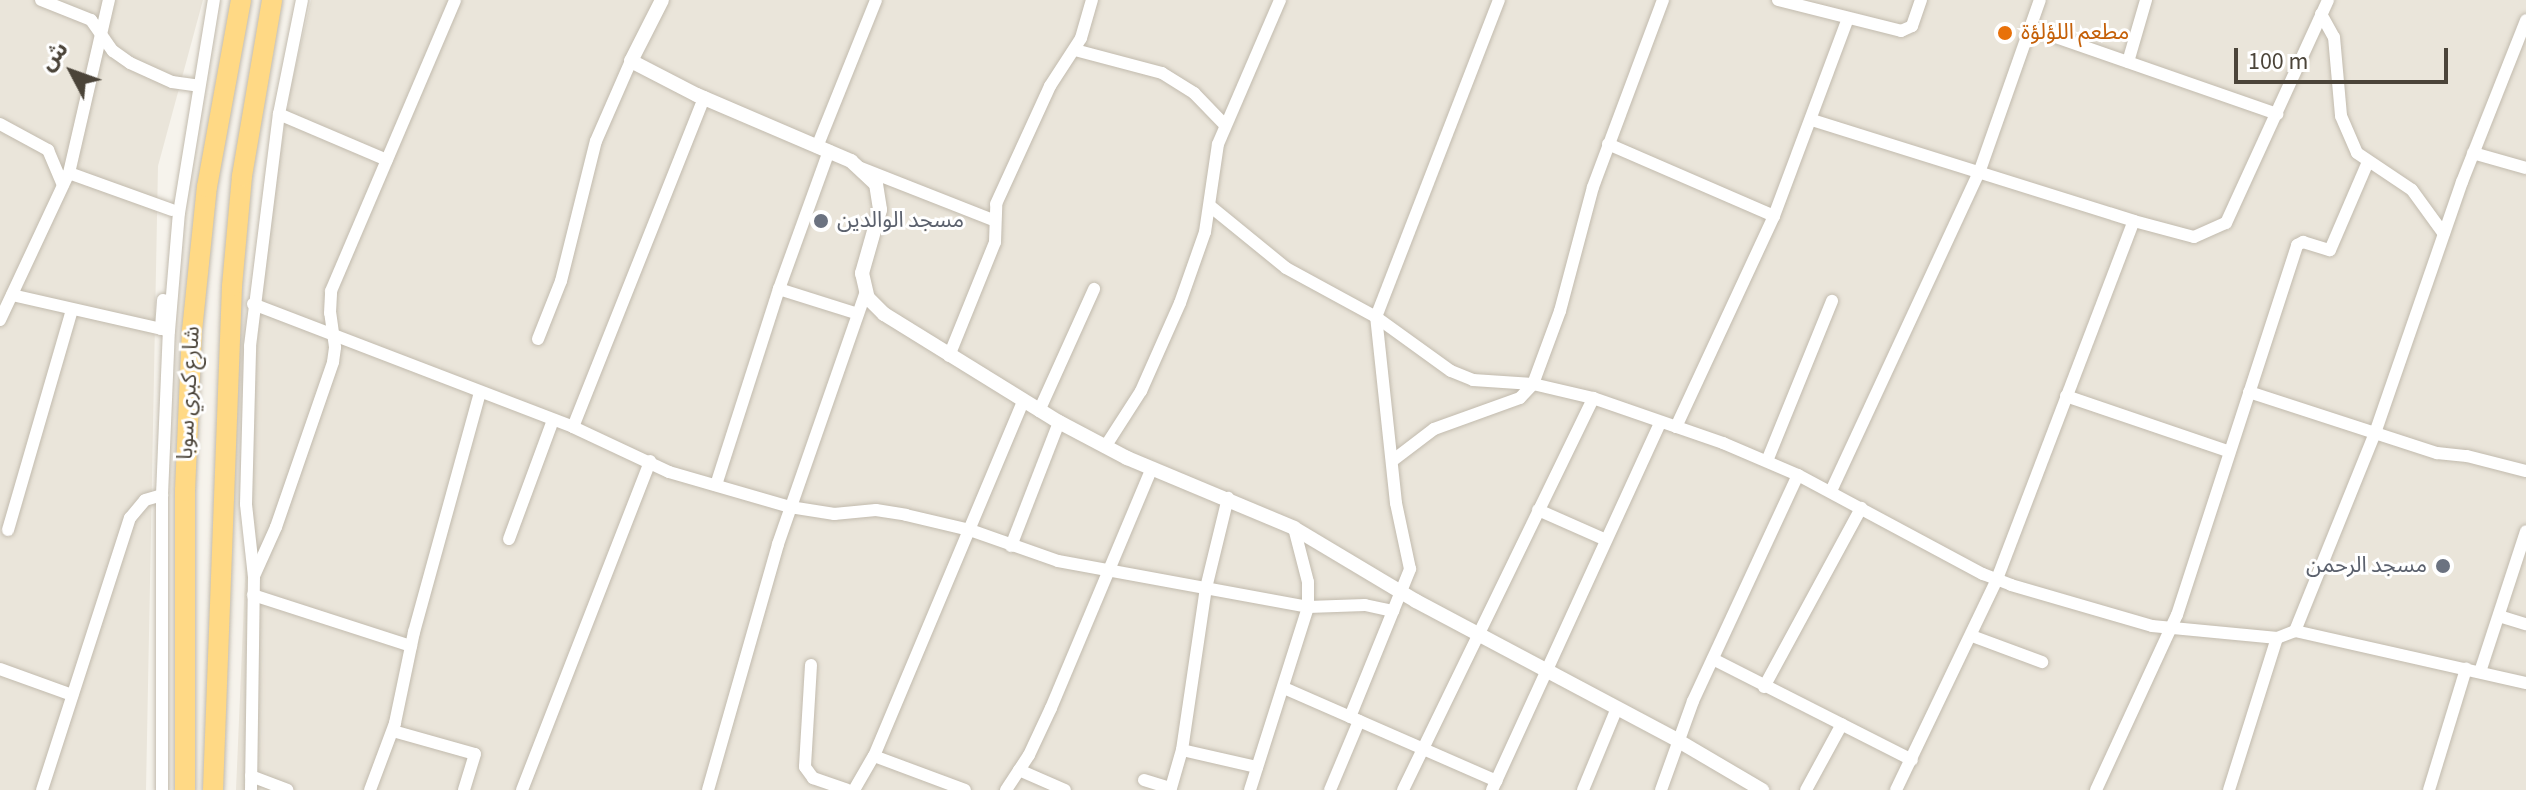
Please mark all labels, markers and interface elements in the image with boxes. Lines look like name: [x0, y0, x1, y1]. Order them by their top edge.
place label: مطعم اللؤلؤة: [2021, 20, 2129, 46]
marker: مطعم اللؤلؤة: [1996, 24, 2014, 42]
north arrow: [32, 32, 112, 112]
scale bar: [2238, 32, 2452, 82]
text: ش: [32, 34, 76, 78]
text: 100 m: [2248, 44, 2308, 79]
place label: مسجد الوالدين: [837, 208, 964, 234]
marker: مسجد الوالدين: [812, 212, 830, 230]
street label: شارع كبري سوبا: [172, 326, 206, 460]
place label: مسجد الرحمن: [2306, 553, 2427, 579]
marker: مسجد الرحمن: [2434, 557, 2452, 575]

